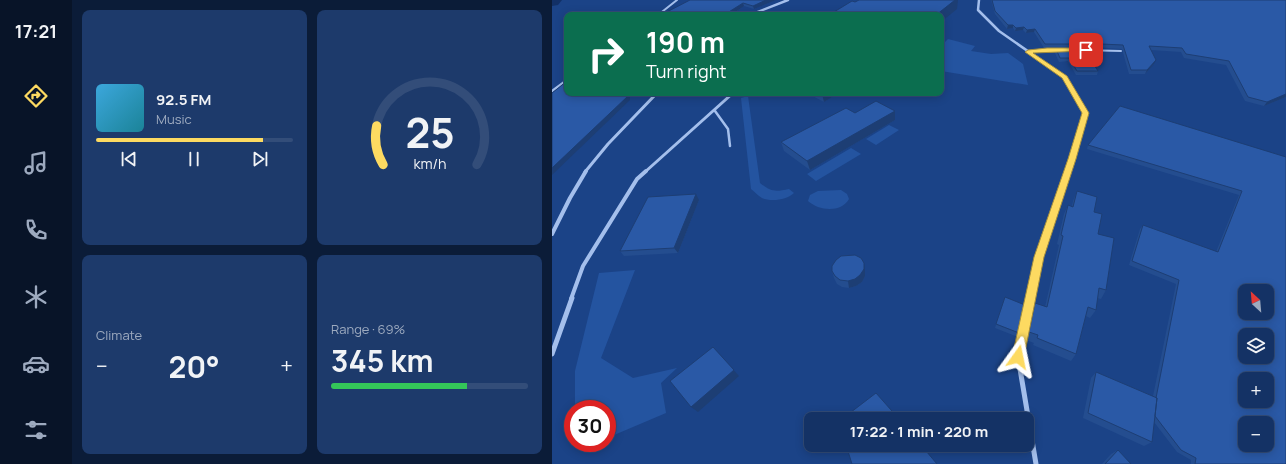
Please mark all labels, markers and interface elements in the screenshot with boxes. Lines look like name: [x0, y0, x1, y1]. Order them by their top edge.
text: 17:21: [15, 19, 57, 43]
text: 190 m: [646, 23, 725, 61]
icon: right: [580, 28, 632, 80]
pin: [1069, 33, 1103, 67]
icon: arrive: [1075, 39, 1097, 61]
text: Turn right: [646, 59, 727, 83]
icon: directions: [22, 82, 50, 110]
text: 92.5 FM: [156, 89, 211, 110]
text: 25: [405, 104, 454, 160]
text: Music: [156, 110, 192, 128]
icon: previous: [118, 148, 140, 170]
icon: pause: [183, 148, 205, 170]
icon: next: [249, 148, 271, 170]
icon: music: [22, 149, 50, 177]
text: km/h: [413, 154, 446, 173]
icon: phone: [22, 216, 50, 244]
icon: climate: [22, 283, 50, 311]
north arrow: [1238, 284, 1274, 320]
map controls: [1238, 284, 1274, 452]
text: Range · 69%: [331, 320, 405, 338]
text: Climate: [96, 326, 142, 344]
button: layers: [1238, 328, 1274, 364]
position arrow: [997, 336, 1039, 378]
text: 345 km: [331, 340, 433, 381]
text: 20°: [169, 346, 220, 387]
icon: car: [22, 350, 50, 378]
text: −: [96, 351, 108, 381]
text: +: [280, 351, 293, 381]
button: +: [1238, 372, 1274, 408]
speed limit sign: 30: [564, 400, 616, 452]
icon: filters: [22, 416, 50, 444]
button: −: [1238, 416, 1274, 452]
text: 17:22 · 1 min · 220 m: [850, 421, 988, 442]

